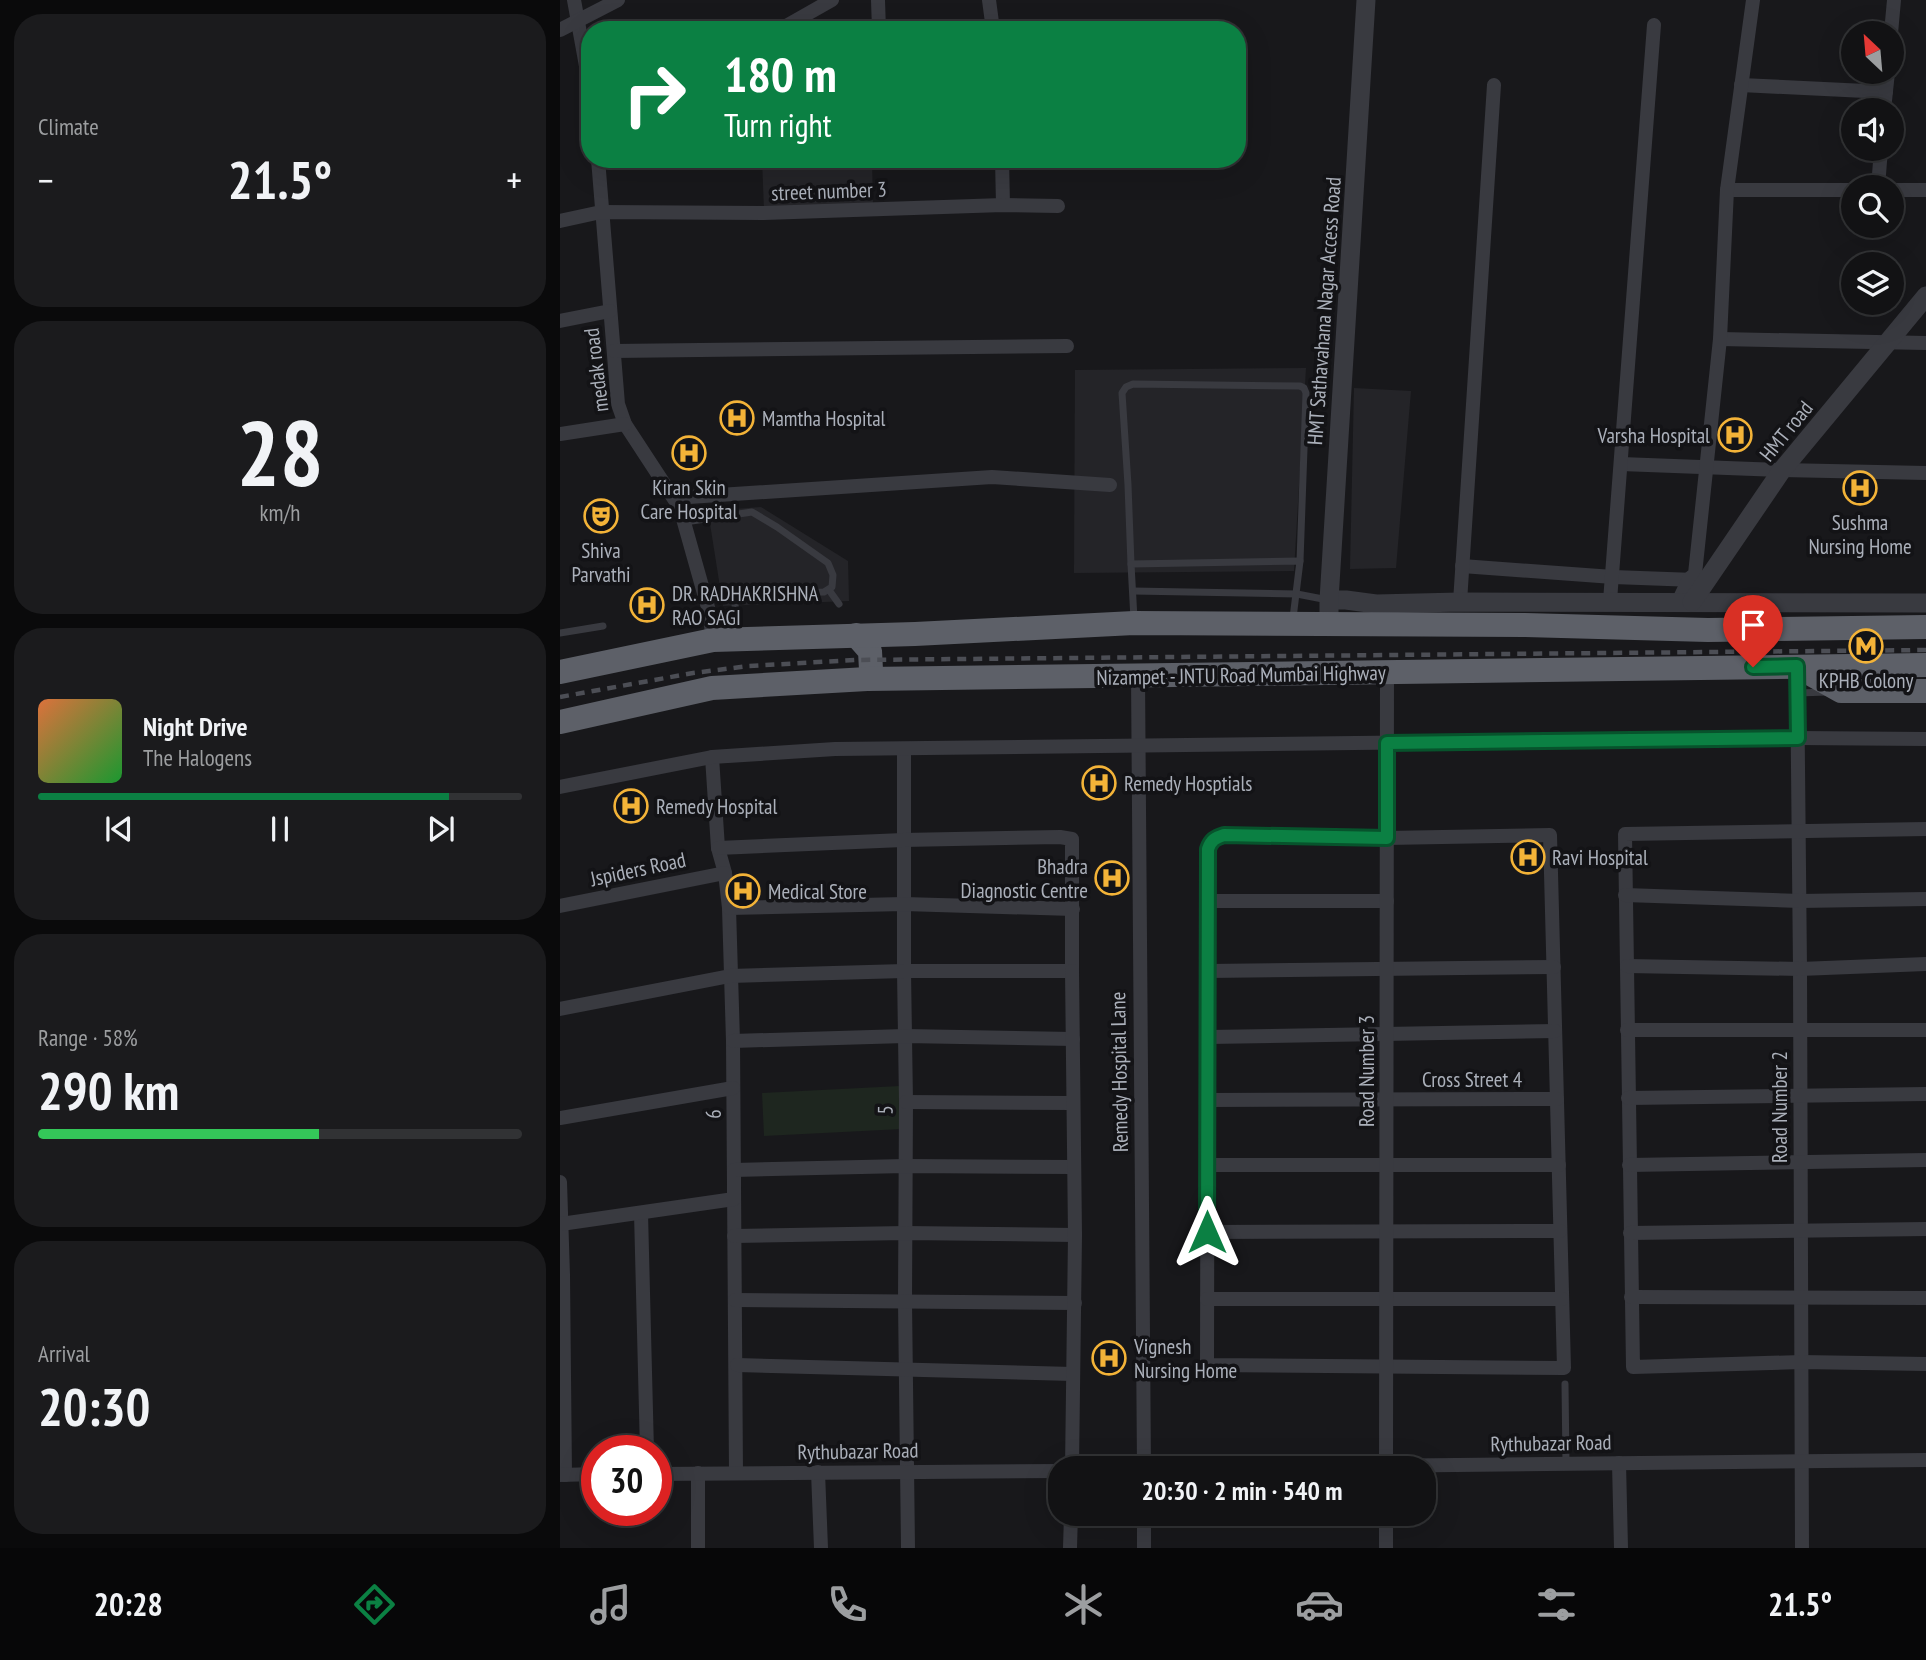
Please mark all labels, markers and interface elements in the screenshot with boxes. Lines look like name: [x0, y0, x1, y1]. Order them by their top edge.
north arrow: [1841, 21, 1904, 84]
map controls: [1841, 21, 1904, 315]
text: 180 m: [724, 42, 837, 106]
icon: right: [609, 49, 700, 140]
button: sound: [1841, 98, 1904, 161]
text: Turn right: [724, 104, 832, 146]
text: Climate: [38, 112, 99, 141]
text: 21.5°: [228, 146, 332, 213]
text: −: [38, 155, 54, 204]
text: +: [506, 155, 522, 204]
street label: street number 3: [771, 175, 887, 207]
button: search: [1841, 175, 1904, 238]
street label: HMT Sathavahana Nagar Access Road: [1301, 176, 1347, 446]
button: layers: [1841, 252, 1904, 315]
street label: medak road: [577, 327, 615, 413]
text: 28: [237, 393, 324, 511]
street label: HMT road: [1753, 395, 1819, 467]
hospital icon: Mamtha Hospital: [718, 399, 756, 437]
place label: Mamtha Hospital: [762, 405, 886, 432]
hospital icon: Varsha Hospital: [1716, 416, 1754, 454]
place label: Varsha Hospital: [1597, 422, 1710, 449]
hospital icon: Kiran Skin Care Hospital: [670, 434, 708, 472]
hospital icon: Sushma Nursing Home: [1841, 469, 1879, 507]
place label: Kiran Skin Care Hospital: [641, 474, 738, 525]
theatre icon: Shiva Parvathi: [582, 497, 620, 535]
text: km/h: [260, 498, 300, 527]
place label: Sushma Nursing Home: [1808, 509, 1912, 560]
place label: Shiva Parvathi: [571, 537, 631, 588]
place label: DR. RADHAKRISHNA RAO SAGI: [672, 580, 819, 631]
hospital icon: DR. RADHAKRISHNA RAO SAGI: [628, 586, 666, 624]
pin: [1723, 595, 1783, 667]
icon: arrive: [1734, 606, 1772, 644]
metro station icon: KPHB Colony: [1847, 627, 1885, 665]
street label: Nizampet - JNTU Road Mumbai Highway: [1096, 659, 1386, 691]
place label: KPHB Colony: [1819, 667, 1913, 694]
text: Night Drive: [143, 710, 248, 743]
text: The Halogens: [143, 743, 252, 772]
hospital icon: Remedy Hosptials: [1080, 764, 1118, 802]
place label: Remedy Hosptials: [1124, 770, 1252, 797]
hospital icon: Remedy Hospital: [612, 787, 650, 825]
place label: Remedy Hospital: [656, 793, 777, 820]
icon: previous: [100, 810, 138, 848]
icon: pause: [261, 810, 299, 848]
icon: next: [422, 810, 460, 848]
hospital icon: Ravi Hospital: [1509, 838, 1547, 876]
place label: Ravi Hospital: [1552, 844, 1648, 871]
street label: Jspiders Road: [587, 846, 688, 892]
place label: Bhadra Diagnostic Centre: [961, 853, 1088, 904]
hospital icon: Bhadra Diagnostic Centre: [1093, 859, 1131, 897]
hospital icon: Medical Store: [724, 872, 762, 910]
place label: Medical Store: [768, 878, 867, 905]
street label: Remedy Hospital Lane: [1104, 992, 1134, 1152]
street label: Road Number 3: [1353, 1015, 1380, 1127]
text: Range · 58%: [38, 1023, 138, 1052]
street label: Road Number 2: [1766, 1051, 1793, 1163]
text: 290 km: [38, 1057, 179, 1124]
street label: Cross Street 4: [1422, 1066, 1523, 1093]
street label: 5: [871, 1105, 899, 1115]
street label: 6: [700, 1109, 727, 1119]
position arrow: [1170, 1195, 1244, 1269]
place label: Vignesh Nursing Home: [1133, 1333, 1237, 1384]
text: Arrival: [38, 1339, 90, 1368]
hospital icon: Vignesh Nursing Home: [1090, 1339, 1128, 1377]
text: 20:30: [38, 1373, 150, 1440]
street label: Rythubazar Road: [1490, 1428, 1612, 1458]
speed limit sign: 30: [581, 1435, 672, 1526]
street label: Rythubazar Road: [797, 1436, 919, 1466]
text: 20:30 · 2 min · 540 m: [1142, 1474, 1342, 1507]
icon: directions: [350, 1580, 399, 1629]
icon: music: [586, 1580, 635, 1629]
icon: phone: [823, 1580, 872, 1629]
icon: climate: [1059, 1580, 1108, 1629]
icon: car: [1295, 1580, 1344, 1629]
icon: filters: [1532, 1580, 1581, 1629]
text: 20:28: [94, 1583, 163, 1625]
text: 21.5°: [1768, 1583, 1832, 1625]

